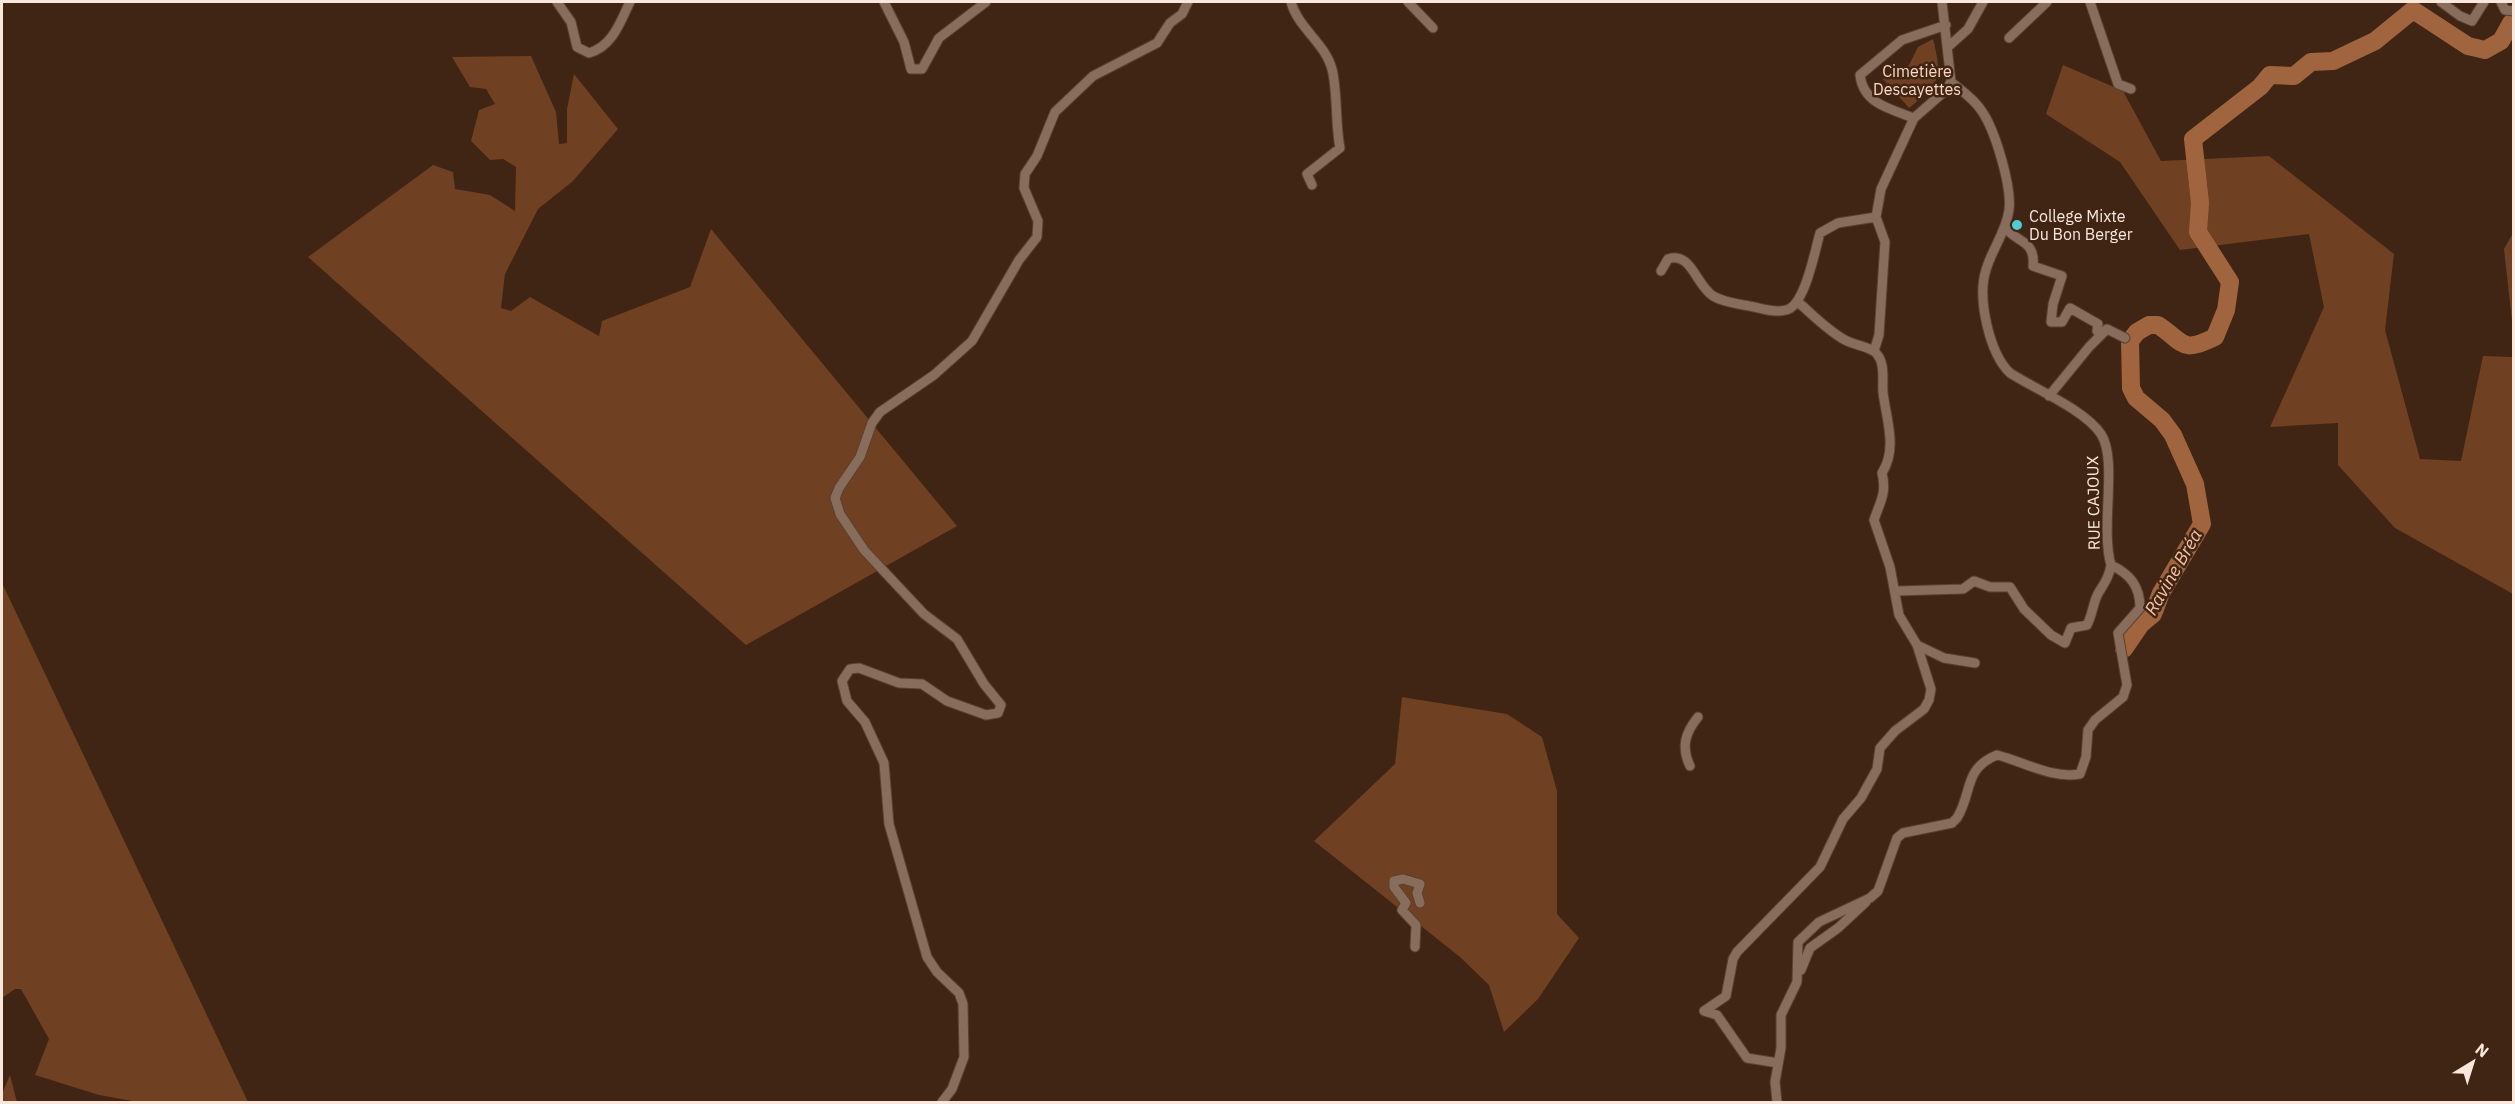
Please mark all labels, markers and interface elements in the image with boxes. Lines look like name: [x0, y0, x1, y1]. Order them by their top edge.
park label: Cimetière Descayettes: [1873, 61, 1961, 99]
place label: College Mixte Du Bon Berger: [2029, 206, 2133, 244]
marker: College Mixte Du Bon Berger: [2010, 218, 2024, 232]
street label: RUE CAJOUX: [2082, 455, 2104, 550]
water label: Ravine Bréa: [2139, 525, 2207, 619]
north arrow: [2443, 1032, 2503, 1092]
text: N: [2472, 1039, 2493, 1062]

